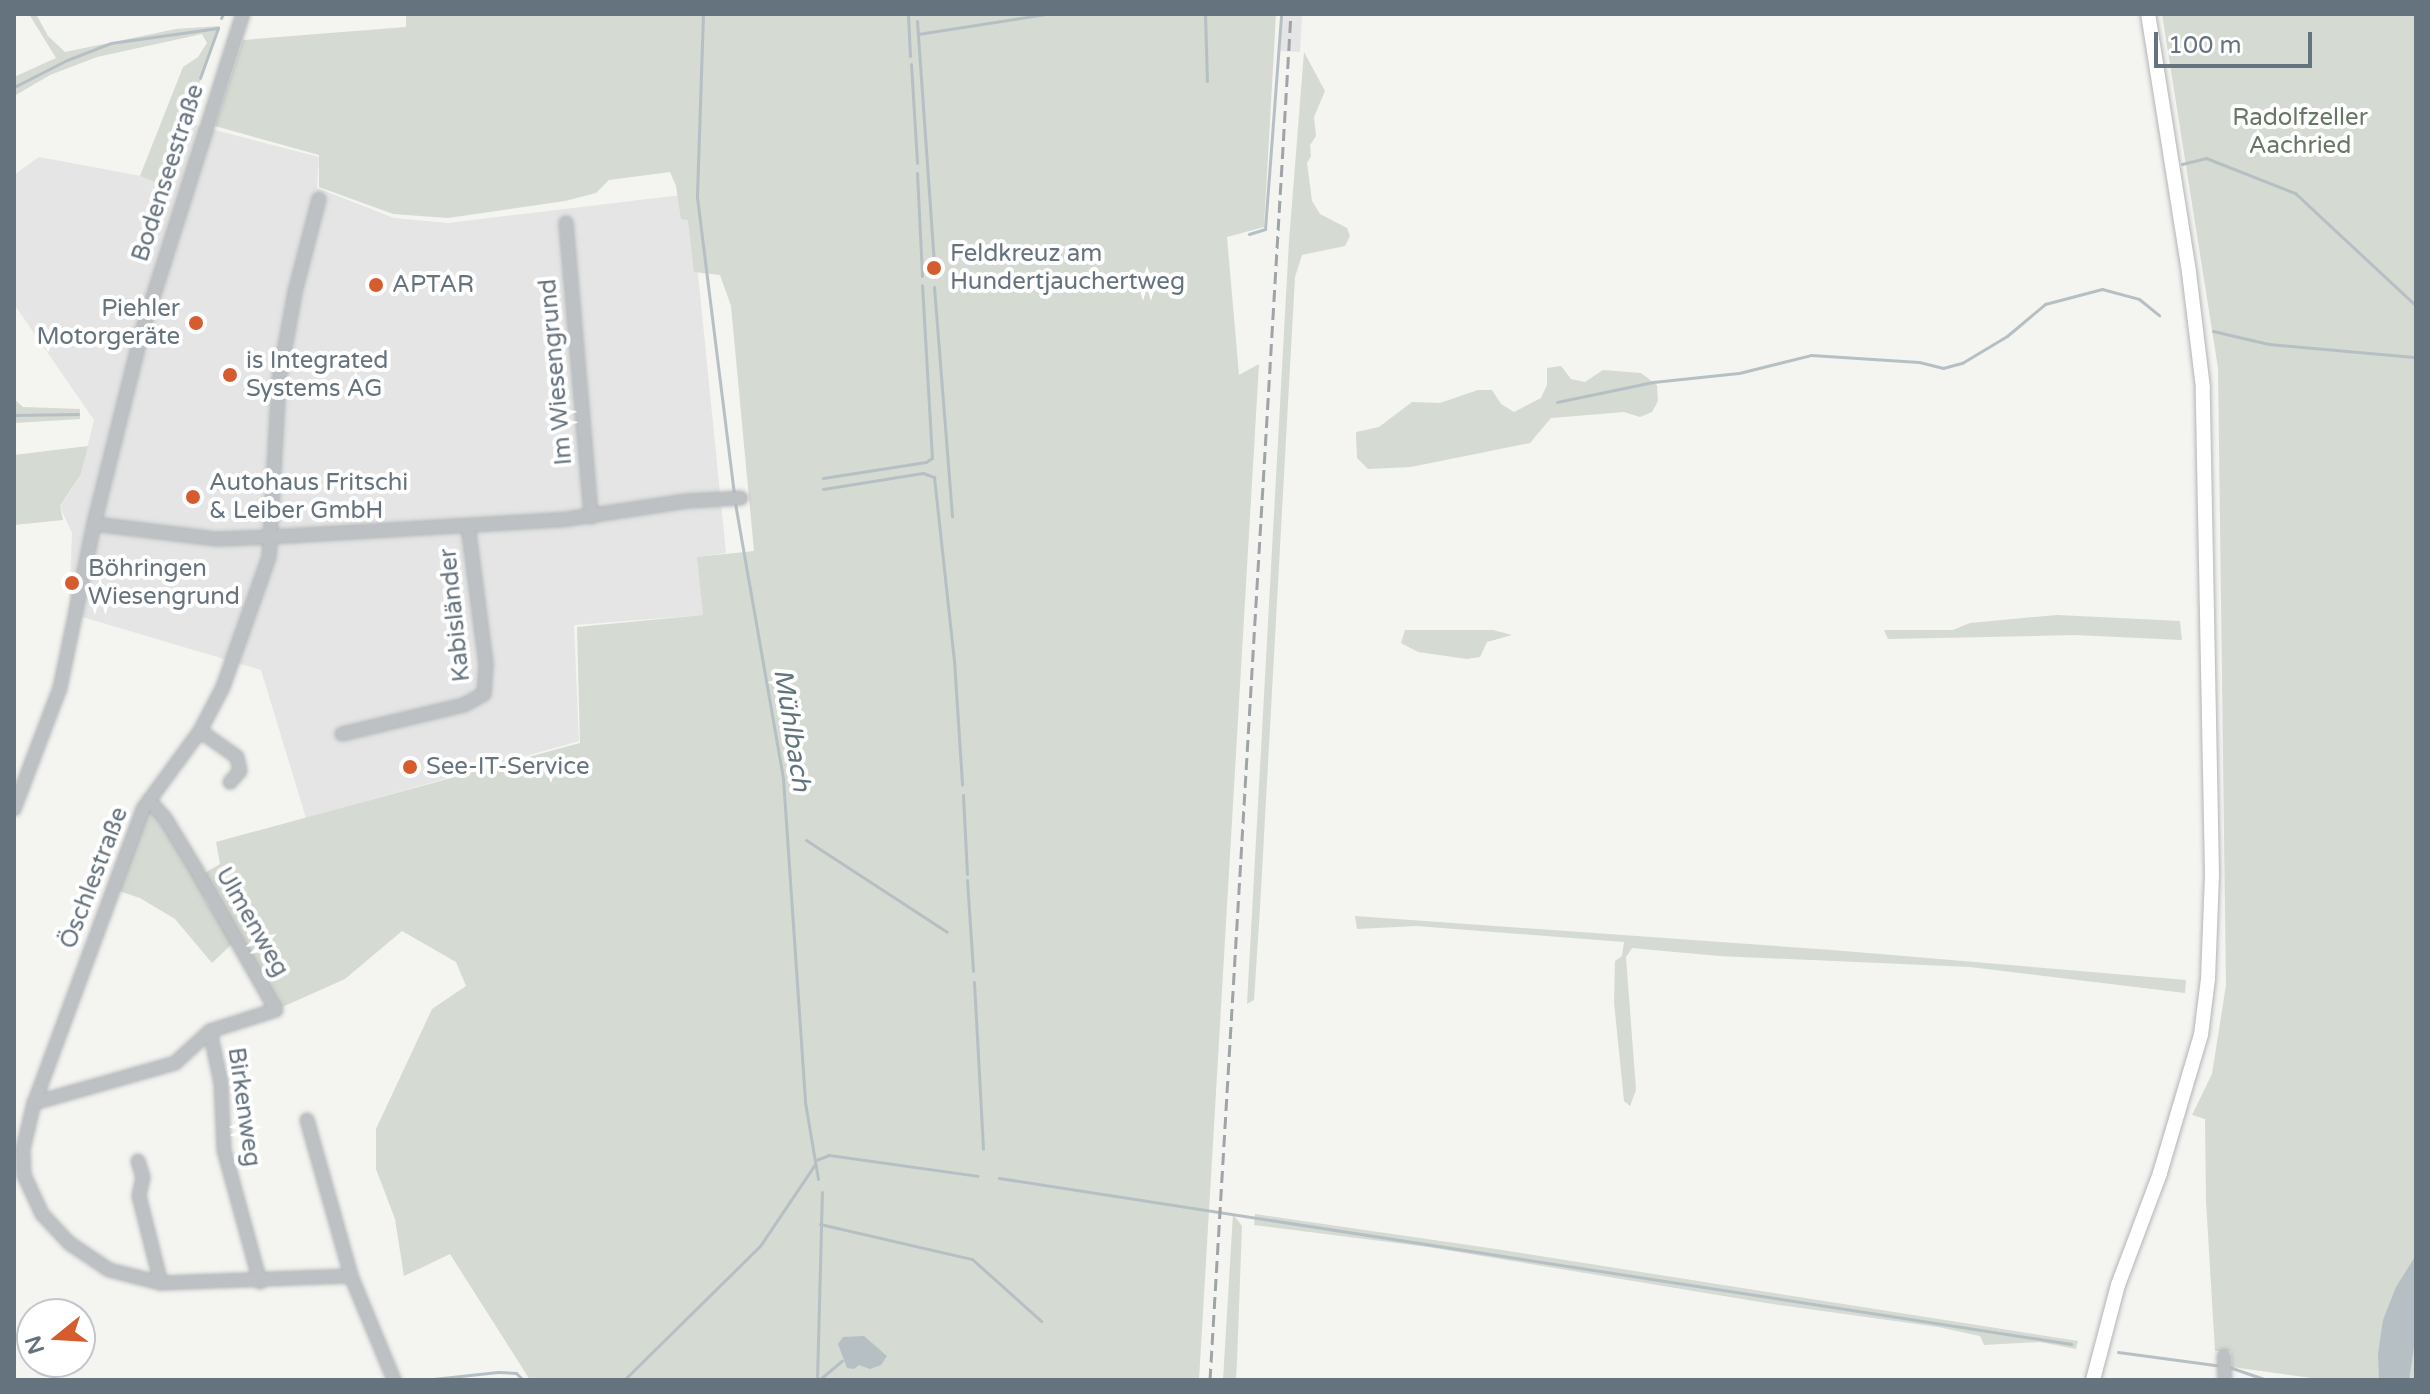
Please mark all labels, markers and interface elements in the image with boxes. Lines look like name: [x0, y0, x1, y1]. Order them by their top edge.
scale bar: [2158, 16, 2316, 66]
text: 100 m: [2168, 31, 2242, 60]
street label: Bodenseestraße: [126, 81, 210, 265]
park label: Radolfzeller Aachried: [2232, 104, 2368, 160]
place label: Feldkreuz am Hundertjauchertweg: [950, 240, 1185, 296]
marker: Feldkreuz am Hundertjauchertweg: [925, 259, 943, 277]
place label: APTAR: [392, 271, 474, 299]
marker: APTAR: [367, 276, 385, 294]
street label: Im Wiesengrund: [534, 278, 578, 466]
place label: Piehler Motorgeräte: [37, 295, 180, 351]
marker: Piehler Motorgeräte: [187, 314, 205, 332]
place label: is Integrated Systems AG: [246, 347, 389, 403]
marker: is Integrated Systems AG: [221, 366, 239, 384]
place label: Autohaus Fritschi & Leiber GmbH: [209, 469, 408, 525]
marker: Autohaus Fritschi & Leiber GmbH: [184, 488, 202, 506]
street label: Kabisländer: [434, 547, 476, 683]
place label: Böhringen Wiesengrund: [88, 555, 240, 611]
marker: Böhringen Wiesengrund: [63, 574, 81, 592]
water label: Mühlbach: [767, 667, 817, 793]
place label: See-IT-Service: [426, 753, 590, 781]
marker: See-IT-Service: [401, 758, 419, 776]
street label: Öschlestraße: [54, 803, 134, 953]
street label: Ulmenweg: [209, 862, 295, 982]
street label: Birkenweg: [221, 1046, 267, 1168]
north arrow: [16, 1298, 96, 1378]
text: N: [20, 1332, 50, 1357]

